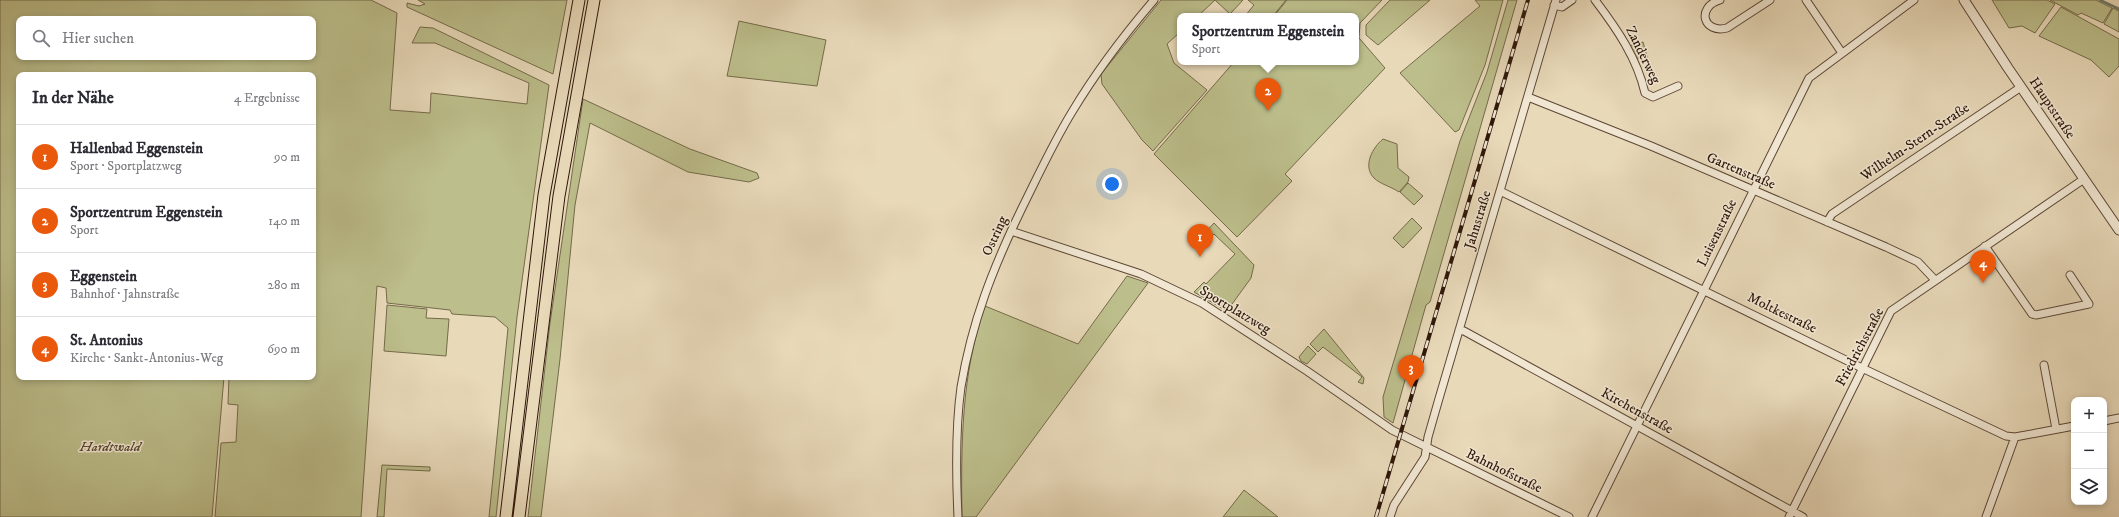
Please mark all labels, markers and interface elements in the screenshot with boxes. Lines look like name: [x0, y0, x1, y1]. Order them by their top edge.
popup: [1177, 13, 1359, 65]
search box: [16, 16, 316, 60]
text: Sportzentrum Eggenstein: [1192, 22, 1344, 41]
street label: Zanderweg: [1621, 23, 1665, 87]
icon: search: [30, 27, 52, 49]
text: Hier suchen: [62, 29, 134, 48]
text: Sport: [1192, 41, 1220, 57]
street label: Hauptstraße: [2025, 74, 2079, 142]
pin: 2: [1255, 78, 1281, 111]
text: In der Nähe: [32, 87, 114, 109]
text: 4 Ergebnisse: [234, 90, 300, 106]
street label: Wilhelm-Stern-Straße: [1856, 99, 1973, 186]
text: Hallenbad Eggenstein: [70, 139, 203, 158]
street label: Gartenstraße: [1704, 148, 1778, 194]
text: 1: [43, 149, 47, 165]
text: 90 m: [274, 149, 300, 165]
text: Sport · Sportplatzweg: [70, 158, 182, 174]
your location: [1102, 174, 1122, 194]
street label: Jahnstraße: [1460, 188, 1496, 253]
street label: Luisenstraße: [1693, 196, 1741, 270]
text: Sportzentrum Eggenstein: [70, 203, 223, 222]
text: 2: [42, 213, 48, 229]
text: 140 m: [268, 213, 300, 229]
street label: Ostring: [978, 213, 1012, 259]
text: Sport: [70, 222, 99, 238]
pin: 1: [1187, 224, 1213, 257]
pin: 4: [1970, 250, 1996, 283]
text: Eggenstein: [70, 267, 137, 286]
text: 3: [43, 277, 47, 293]
text: 280 m: [268, 277, 300, 293]
street label: Sportplatzweg: [1196, 282, 1274, 338]
text: Bahnhof · Jahnstraße: [70, 286, 179, 302]
street label: Moltkestraße: [1744, 288, 1820, 338]
street label: Friedrichstraße: [1832, 305, 1888, 389]
text: St. Antonius: [70, 331, 143, 350]
text: 4: [41, 341, 49, 357]
text: 690 m: [267, 341, 300, 357]
text: Kirche · Sankt-Antonius-Weg: [70, 350, 223, 366]
pin: 3: [1398, 355, 1424, 388]
street label: Kirchenstraße: [1598, 384, 1676, 438]
map controls: [2071, 397, 2107, 505]
button: +: [2071, 397, 2107, 433]
button: −: [2071, 433, 2107, 469]
park label: Hardtwald: [78, 438, 143, 456]
street label: Bahnhofstraße: [1463, 445, 1545, 497]
button: layers: [2071, 469, 2107, 505]

